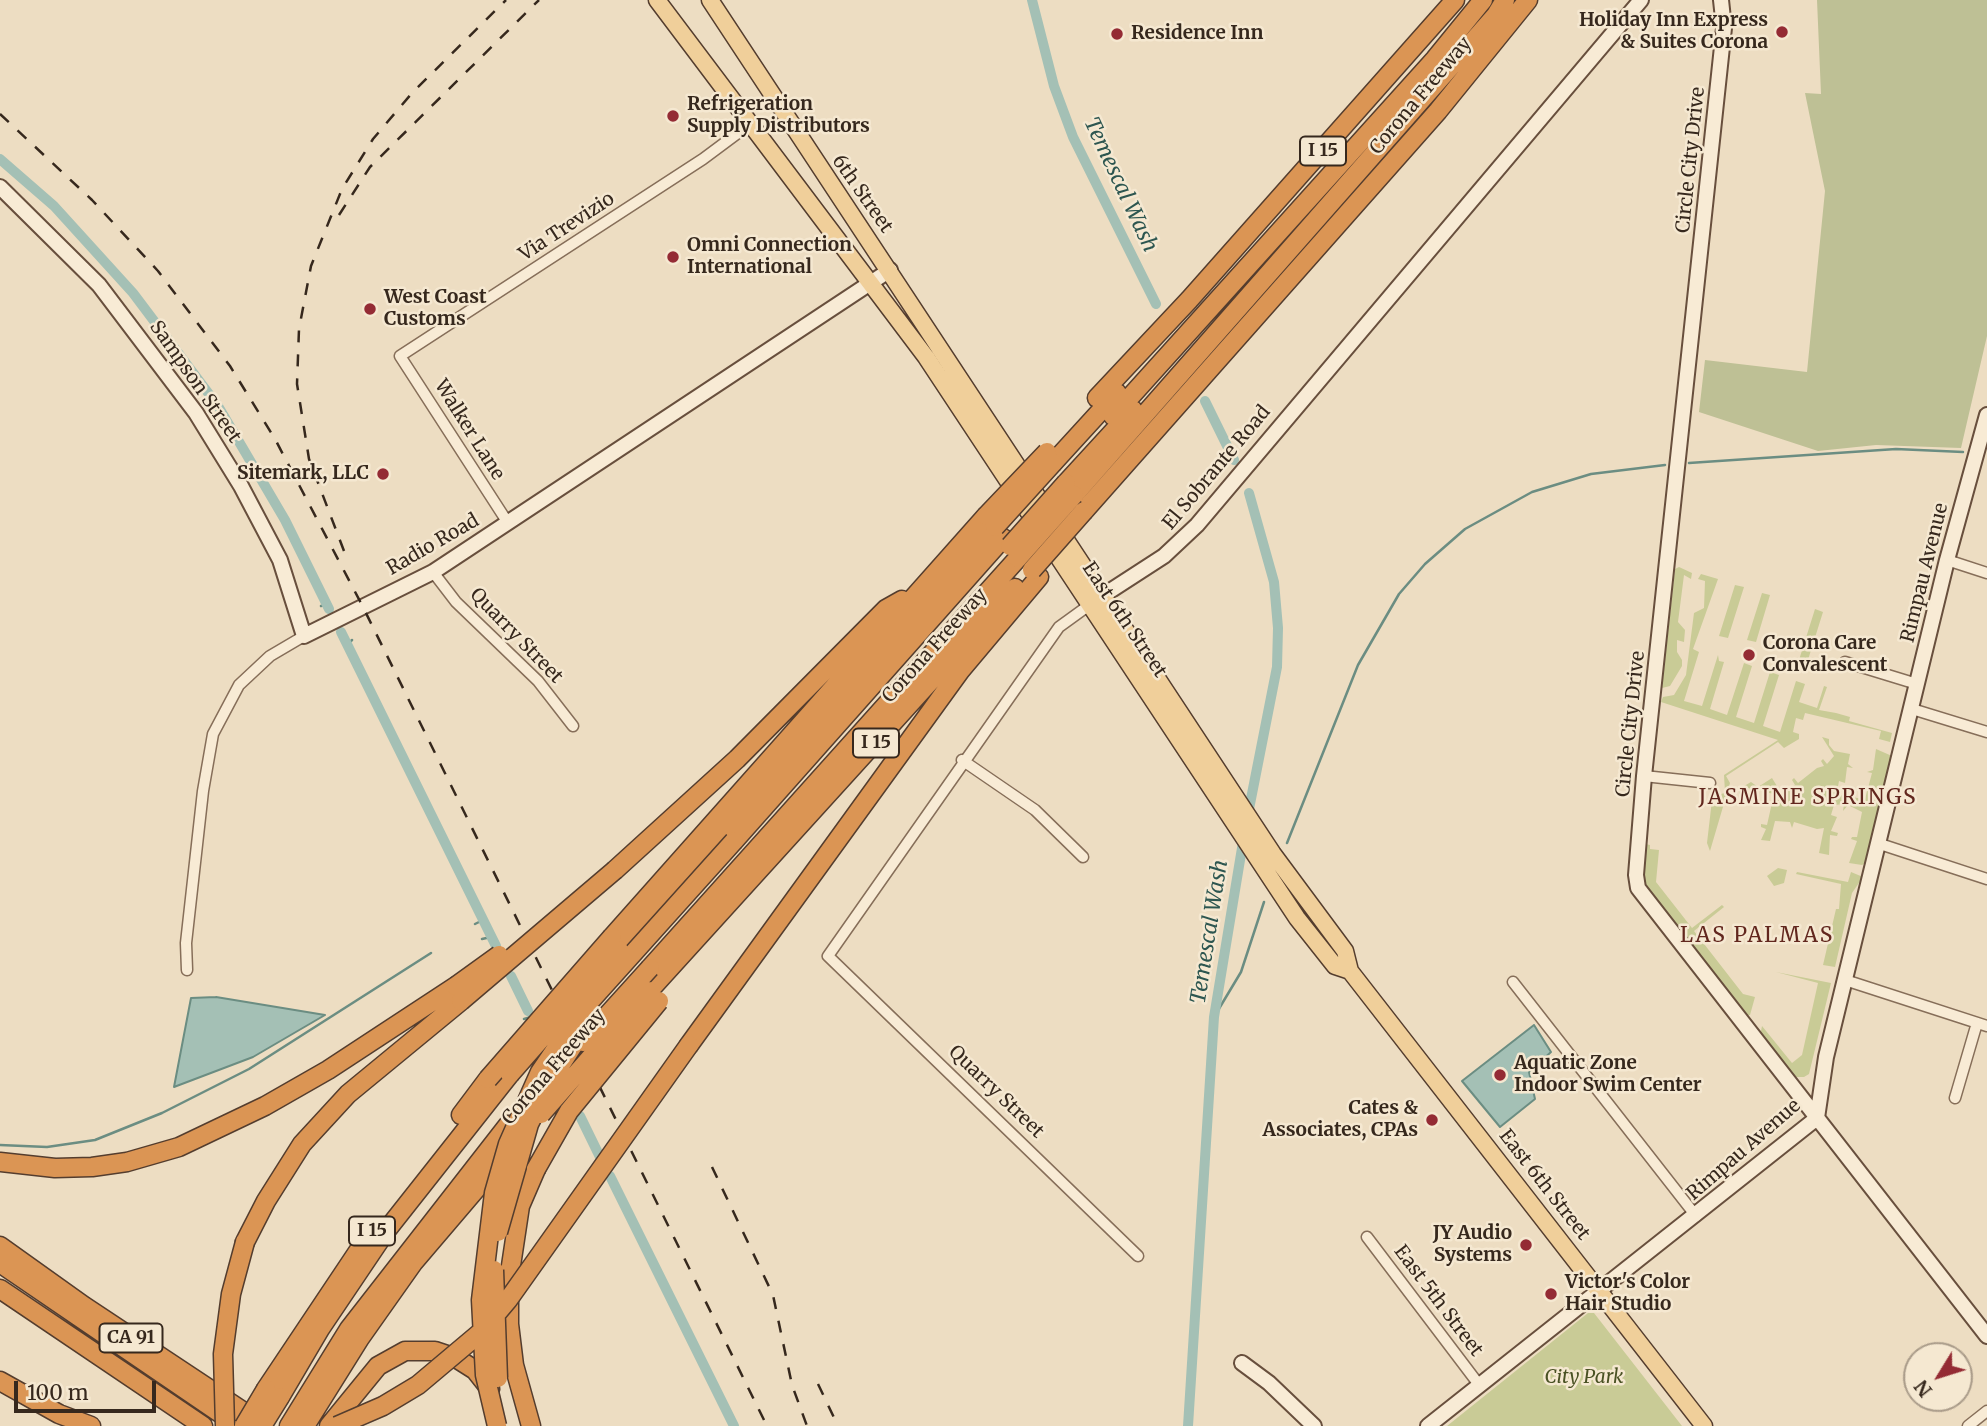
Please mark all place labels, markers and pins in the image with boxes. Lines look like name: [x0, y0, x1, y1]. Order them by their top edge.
place label: Holiday Inn Express & Suites Corona: [1579, 10, 1768, 54]
place label: Residence Inn: [1131, 23, 1263, 45]
marker: Holiday Inn Express & Suites Corona: [1774, 24, 1790, 40]
marker: Residence Inn: [1109, 26, 1125, 42]
place label: Refrigeration Supply Distributors: [687, 94, 870, 138]
marker: Refrigeration Supply Distributors: [665, 108, 681, 124]
place label: Omni Connection International: [687, 235, 852, 279]
marker: Omni Connection International: [665, 249, 681, 265]
place label: West Coast Customs: [384, 287, 487, 331]
marker: West Coast Customs: [362, 301, 378, 317]
place label: Sitemark, LLC: [237, 463, 369, 485]
marker: Sitemark, LLC: [375, 466, 391, 482]
place label: Corona Care Convalescent: [1763, 633, 1887, 677]
marker: Corona Care Convalescent: [1741, 647, 1757, 663]
place label: Aquatic Zone Indoor Swim Center: [1514, 1053, 1702, 1097]
marker: Aquatic Zone Indoor Swim Center: [1492, 1067, 1508, 1083]
place label: Cates & Associates, CPAs: [1263, 1098, 1418, 1142]
marker: Cates & Associates, CPAs: [1424, 1112, 1440, 1128]
place label: JY Audio Systems: [1433, 1223, 1512, 1267]
marker: JY Audio Systems: [1518, 1237, 1534, 1253]
place label: Victor's Color Hair Studio: [1565, 1272, 1690, 1316]
marker: Victor's Color Hair Studio: [1543, 1286, 1559, 1302]

